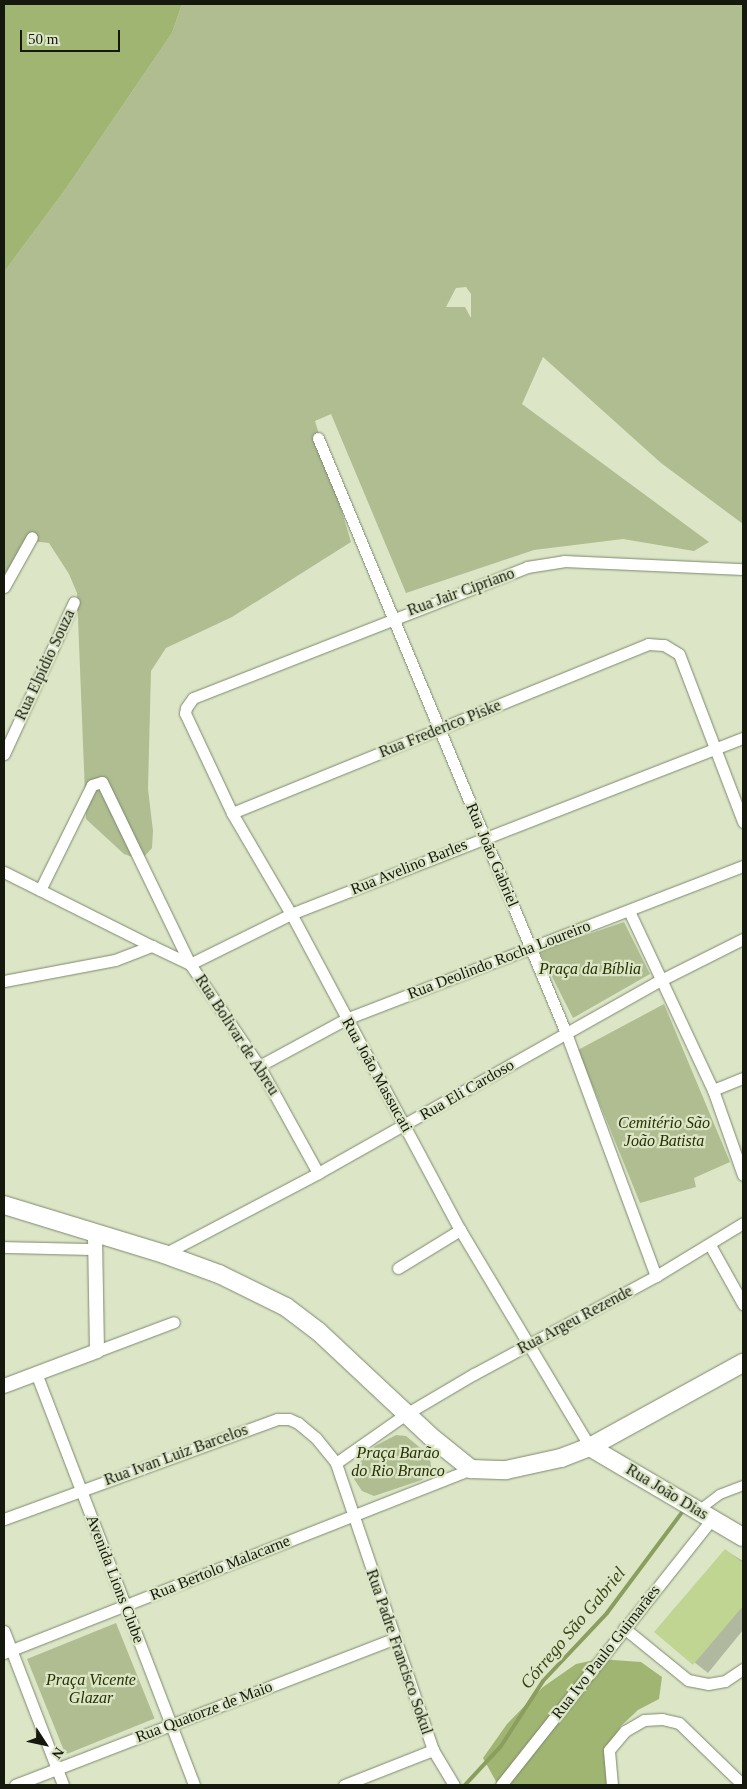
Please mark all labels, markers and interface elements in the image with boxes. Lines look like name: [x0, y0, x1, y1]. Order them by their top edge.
scale bar: [22, 20, 122, 52]
text: 50 m: [28, 31, 58, 47]
street label: Rua Jair Cipriano: [405, 564, 517, 620]
street label: Rua Elpídio Souza: [11, 607, 79, 723]
street label: Rua Frederico Piske: [376, 696, 504, 762]
street label: Rua João Gabriel: [461, 800, 523, 910]
street label: Rua Avelino Barles: [347, 835, 471, 899]
street label: Rua Deolindo Rocha Loureiro: [405, 916, 593, 1004]
park label: Praça da Bíblia: [539, 959, 641, 979]
street label: Rua Bolivar de Abreu: [191, 971, 283, 1099]
street label: Rua João Massucati: [338, 1014, 416, 1136]
street label: Rua Eli Cardoso: [416, 1055, 518, 1125]
park label: Cemitério São João Batista: [618, 1113, 710, 1151]
street label: Rua Argeu Rezende: [514, 1281, 636, 1359]
street label: Rua Ivan Luiz Barcelos: [102, 1420, 250, 1490]
park label: Praça Barão do Rio Branco: [351, 1443, 445, 1481]
street label: Rua João Dias: [622, 1460, 712, 1524]
street label: Avenida Lions Clube: [82, 1512, 148, 1646]
street label: Rua Bertolo Malacarne: [147, 1531, 293, 1605]
water label: Córrego São Gabriel: [516, 1563, 630, 1693]
street label: Rua Padre Francisco Sokul: [362, 1567, 436, 1737]
street label: Rua Ivo Paulo Guimarães: [548, 1581, 664, 1723]
park label: Praça Vicente Glazar: [46, 1670, 136, 1708]
street label: Rua Quatorze de Maio: [133, 1677, 275, 1747]
north arrow: [20, 1719, 70, 1769]
text: N: [49, 1744, 67, 1761]

